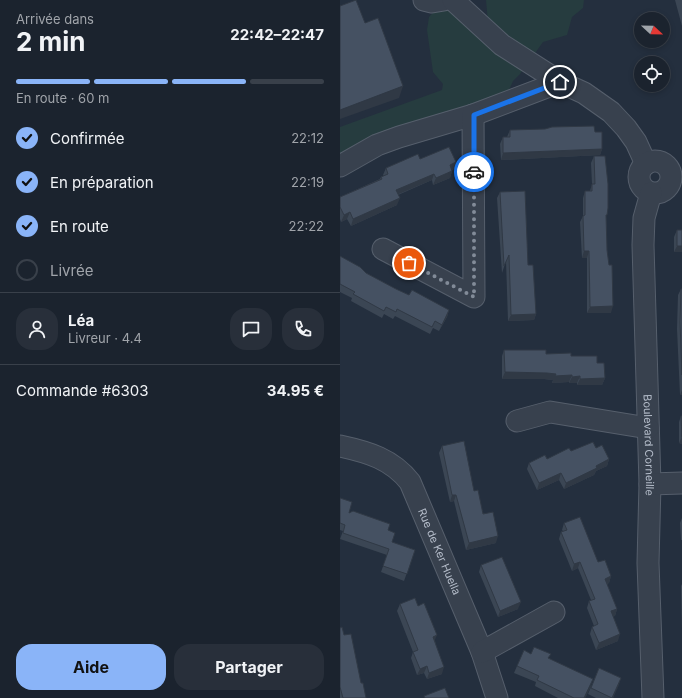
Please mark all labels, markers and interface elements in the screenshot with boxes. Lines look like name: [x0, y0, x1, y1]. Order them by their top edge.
text: Arrivée dans: [16, 11, 94, 27]
north arrow: [634, 12, 670, 48]
map controls: [634, 12, 670, 92]
text: 22:42–22:47: [230, 25, 324, 44]
text: 2 min: [16, 26, 86, 57]
button: locate: [634, 56, 670, 92]
pin: [543, 65, 577, 99]
icon: home: [549, 71, 571, 93]
text: En route · 60 m: [16, 90, 109, 106]
icon: check: [16, 127, 38, 149]
text: Confirmée: [50, 129, 125, 148]
text: 22:12: [291, 130, 324, 146]
courier: [454, 152, 494, 192]
icon: car: [463, 161, 485, 183]
icon: check: [16, 171, 38, 193]
text: En préparation: [50, 173, 154, 192]
text: 22:19: [291, 174, 324, 190]
icon: check: [16, 215, 38, 237]
text: En route: [50, 217, 109, 236]
text: 22:22: [289, 218, 324, 234]
pin: [392, 246, 426, 280]
icon: bag: [398, 252, 420, 274]
text: Livrée: [50, 261, 93, 280]
button: person: [16, 308, 58, 350]
button: chat: [230, 308, 272, 350]
button: phone: [282, 308, 324, 350]
text: Léa: [68, 311, 94, 330]
text: Livreur · 4.4: [68, 330, 142, 346]
text: Commande #6303: [16, 381, 148, 400]
text: 34.95 €: [267, 381, 324, 400]
street label: Boulevard Corneille: [640, 394, 657, 496]
street label: Rue de Ker Huella: [415, 506, 464, 597]
button: Aide: [16, 644, 166, 690]
button: Partager: [174, 644, 324, 690]

